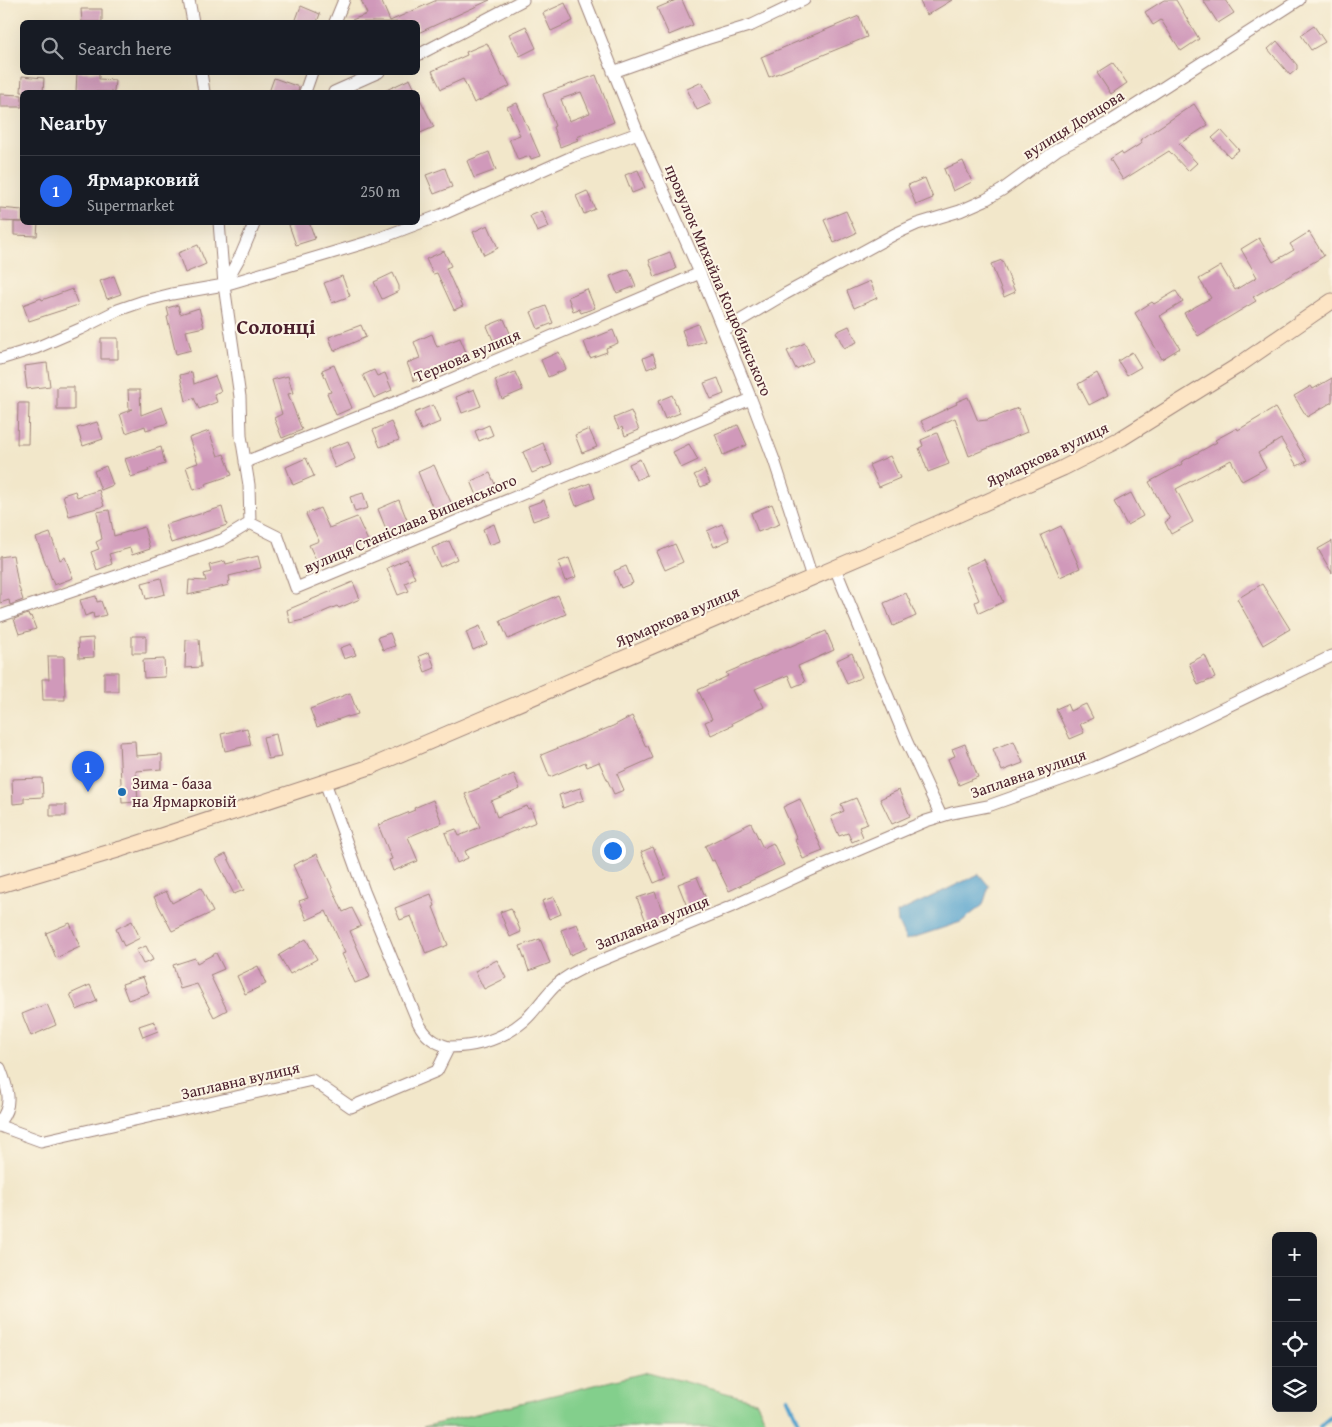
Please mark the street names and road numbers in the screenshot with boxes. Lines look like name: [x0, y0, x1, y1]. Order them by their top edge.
street label: вулиця Донцова: [1018, 83, 1129, 165]
street label: провулок Михайла Коцюбинського: [659, 160, 779, 400]
street label: Тернова вулиця: [410, 322, 524, 388]
street label: Ярмаркова вулиця: [981, 415, 1112, 493]
street label: вулиця Станіслава Вишенського: [300, 467, 520, 579]
street label: Ярмаркова вулиця: [610, 579, 743, 653]
street label: Заплавна вулиця: [967, 742, 1089, 804]
street label: Заплавна вулиця: [591, 888, 713, 956]
street label: Заплавна вулиця: [178, 1055, 302, 1105]

